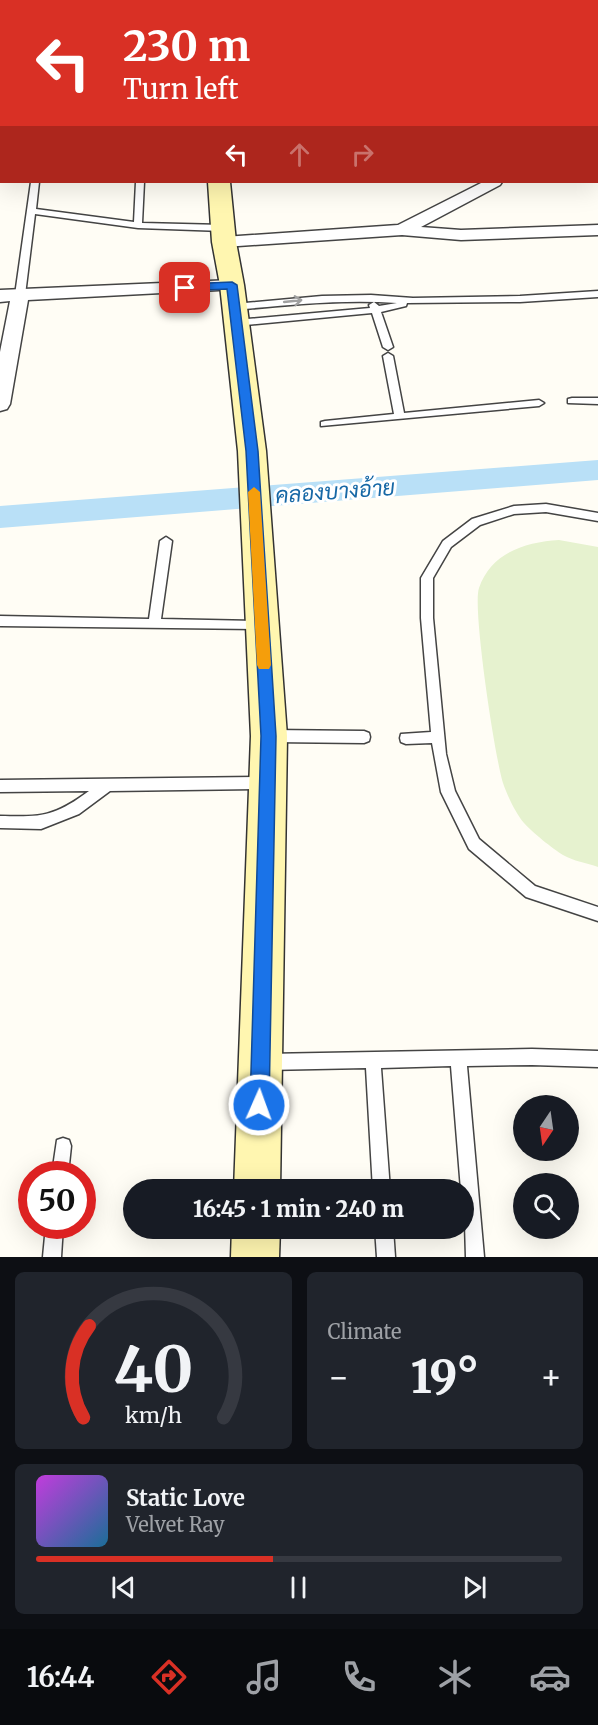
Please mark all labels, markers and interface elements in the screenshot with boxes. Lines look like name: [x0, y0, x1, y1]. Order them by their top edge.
text: 230 m: [123, 20, 250, 72]
icon: left: [24, 24, 102, 102]
text: Turn left: [123, 72, 238, 106]
icon: left: [220, 138, 253, 171]
icon: ahead: [283, 138, 316, 171]
icon: right: [346, 138, 379, 171]
pin: [159, 262, 210, 313]
icon: arrive: [168, 271, 201, 304]
one-way arrow: [282, 295, 302, 306]
water label: คลองบางอ้าย: [274, 473, 396, 509]
position arrow: [227, 1073, 291, 1137]
north arrow: [513, 1095, 579, 1161]
map controls: [513, 1095, 579, 1239]
speed limit sign: 50: [18, 1161, 96, 1239]
button: search: [513, 1173, 579, 1239]
text: 16:45 · 1 min · 240 m: [193, 1195, 404, 1223]
text: Climate: [328, 1319, 402, 1344]
text: 40: [113, 1331, 193, 1409]
text: 19°: [411, 1349, 479, 1405]
text: −: [328, 1357, 350, 1398]
text: +: [540, 1357, 562, 1398]
text: km/h: [125, 1402, 182, 1429]
text: Static Love: [126, 1484, 245, 1512]
text: Velvet Ray: [126, 1512, 225, 1537]
icon: previous: [107, 1571, 140, 1604]
icon: pause: [282, 1571, 315, 1604]
icon: next: [458, 1571, 491, 1604]
icon: directions: [148, 1656, 190, 1698]
icon: music: [243, 1656, 285, 1698]
icon: phone: [338, 1656, 380, 1698]
icon: climate: [434, 1656, 476, 1698]
icon: car: [529, 1656, 571, 1698]
text: 16:44: [27, 1660, 94, 1694]

